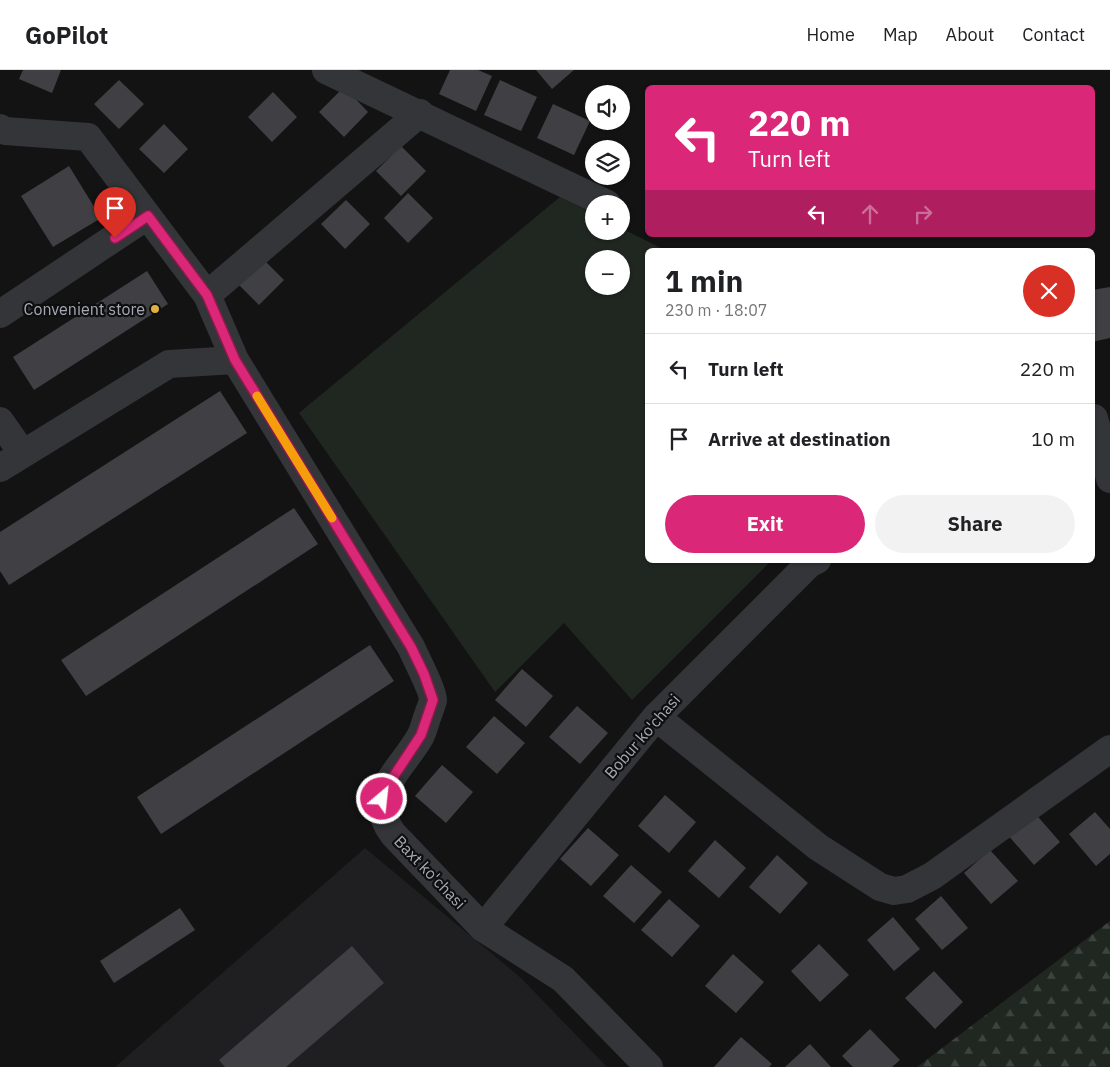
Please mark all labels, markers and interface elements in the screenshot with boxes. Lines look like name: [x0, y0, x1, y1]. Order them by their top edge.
text: GoPilot: [25, 19, 108, 51]
text: Home: [807, 23, 855, 46]
text: Map: [883, 23, 918, 46]
text: About: [946, 23, 994, 46]
text: Contact: [1022, 23, 1085, 46]
map controls: [585, 85, 630, 295]
button: sound: [585, 85, 630, 130]
text: 220 m: [748, 100, 851, 146]
icon: left: [665, 105, 730, 170]
button: layers: [585, 140, 630, 185]
text: Turn left: [748, 144, 831, 173]
pin: [94, 187, 136, 238]
icon: arrive: [101, 194, 129, 222]
button: +: [585, 195, 630, 240]
icon: left: [803, 200, 831, 228]
icon: ahead: [856, 200, 884, 228]
icon: right: [909, 200, 937, 228]
button: −: [585, 250, 630, 295]
text: 1 min: [665, 261, 743, 300]
button: close: [1023, 265, 1075, 317]
place label: Convenient store: [23, 299, 145, 319]
text: 230 m · 18:07: [665, 300, 767, 320]
marker: Convenient store: [149, 303, 161, 315]
icon: left: [665, 355, 693, 383]
text: Turn left: [708, 357, 784, 381]
text: 220 m: [1020, 357, 1075, 381]
icon: arrive: [665, 425, 693, 453]
text: Arrive at destination: [708, 427, 891, 451]
text: 10 m: [1031, 427, 1075, 451]
button: Exit: [665, 495, 865, 553]
button: Share: [875, 495, 1075, 553]
street label: Bobur ko'chasi: [600, 690, 684, 782]
position arrow: [355, 772, 407, 824]
street label: Baxt ko'chasi: [390, 831, 470, 913]

